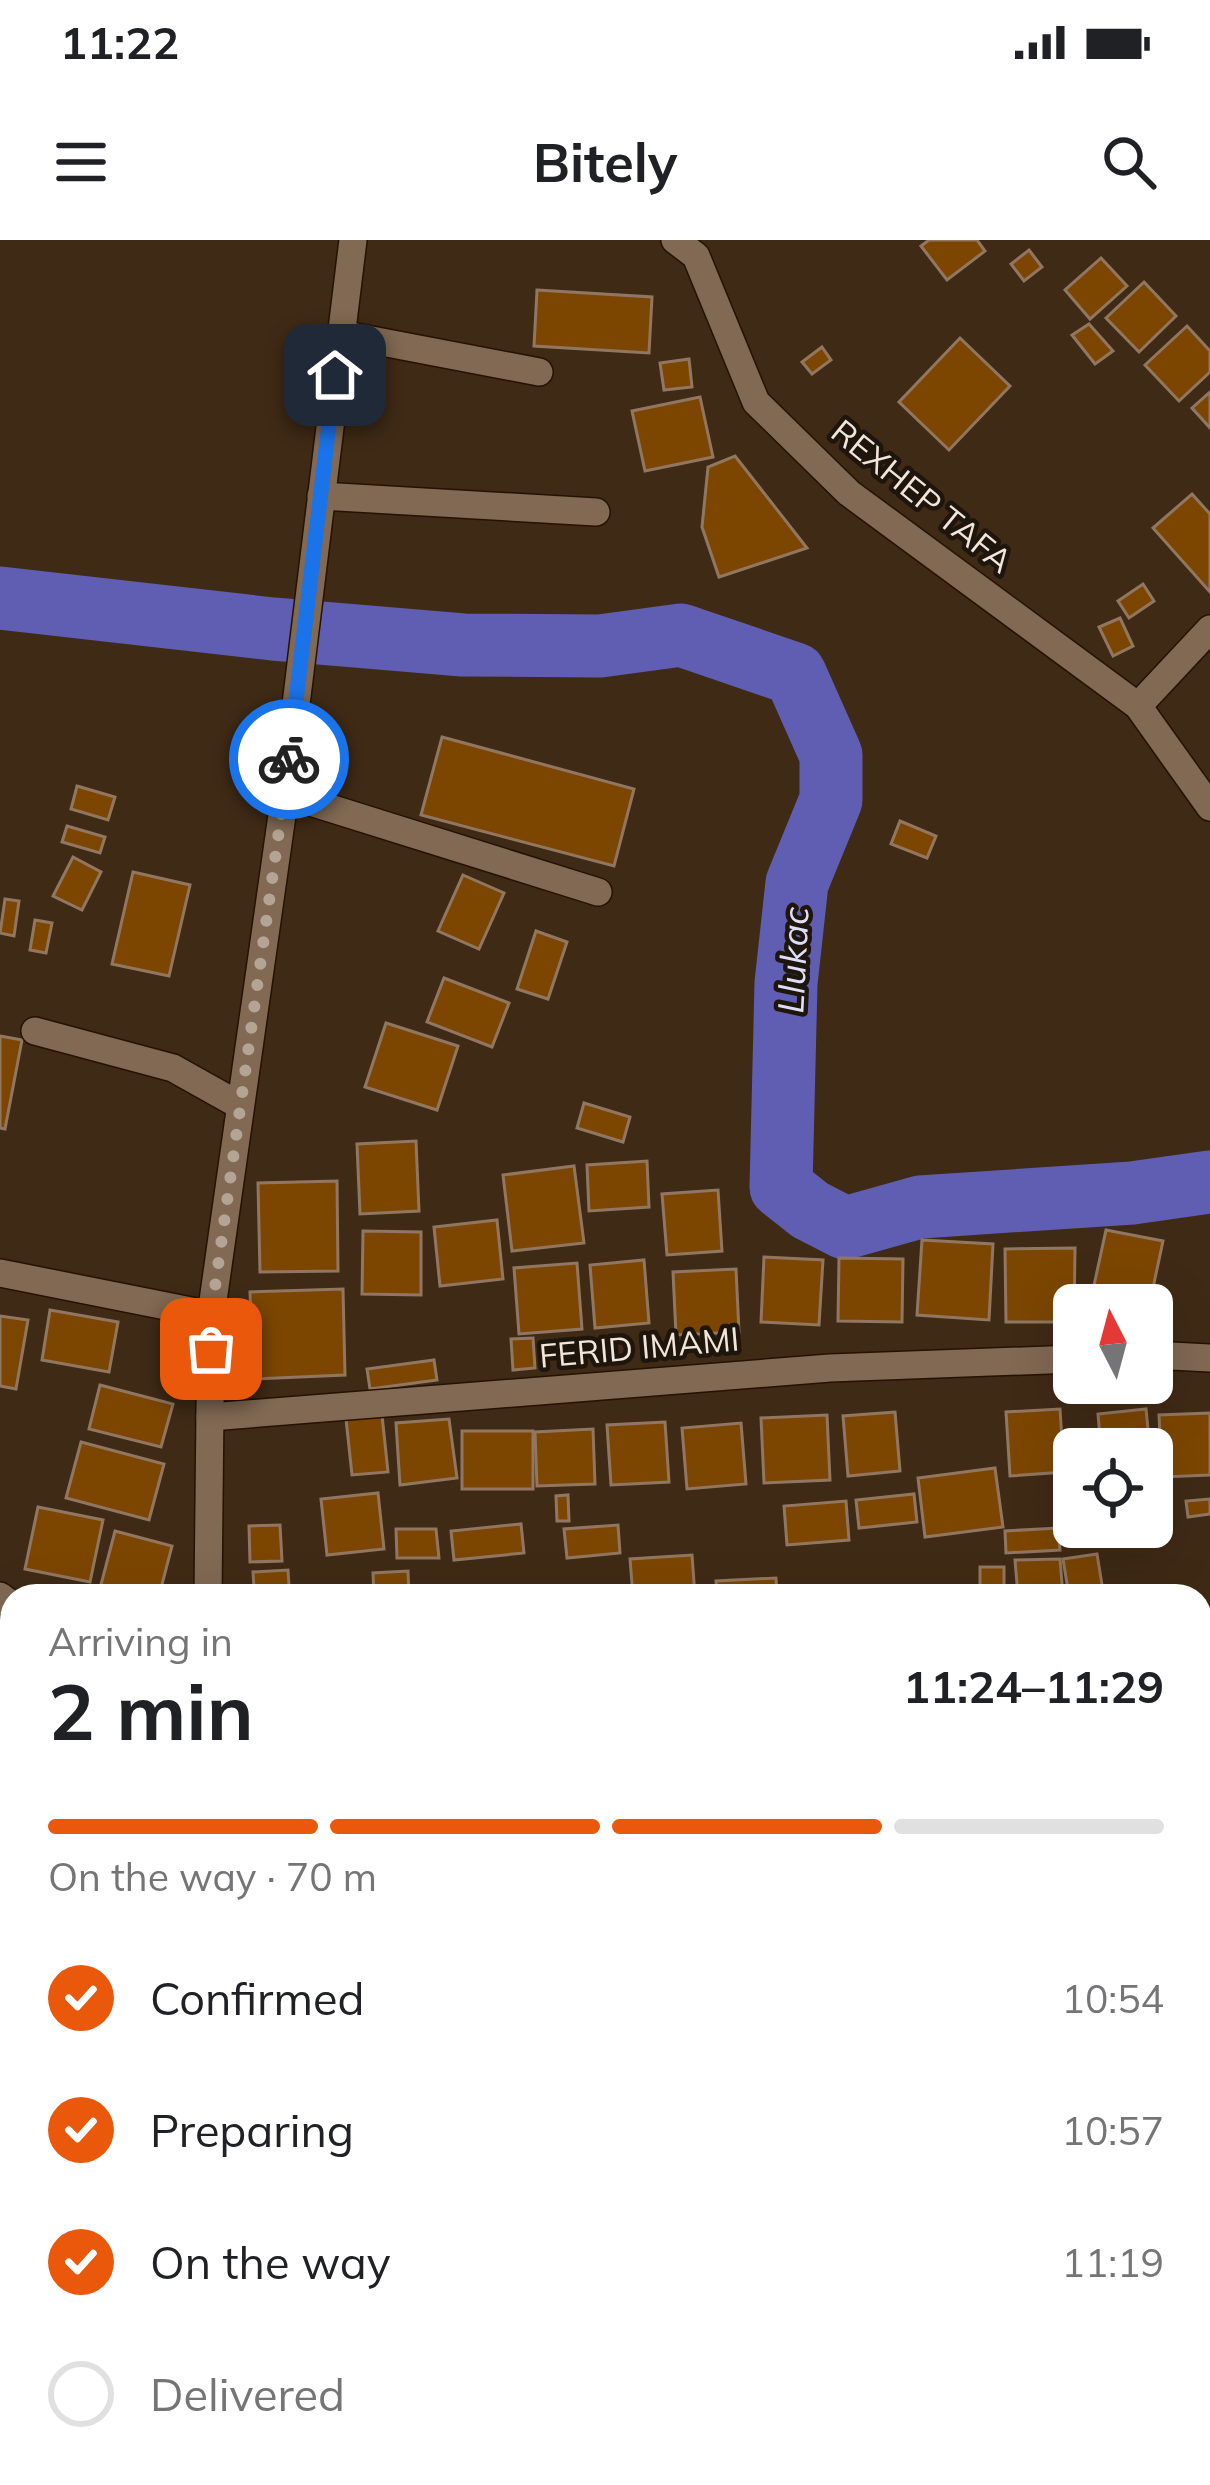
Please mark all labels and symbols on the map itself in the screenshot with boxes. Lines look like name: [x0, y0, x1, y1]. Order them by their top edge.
pin: [284, 324, 386, 426]
street label: REXHEP TAFA: [824, 410, 1021, 581]
courier: [229, 699, 349, 819]
water label: Llukac: [767, 905, 818, 1014]
north arrow: [1053, 1284, 1173, 1404]
pin: [160, 1298, 262, 1400]
street label: FERID IMAMI: [537, 1317, 741, 1376]

